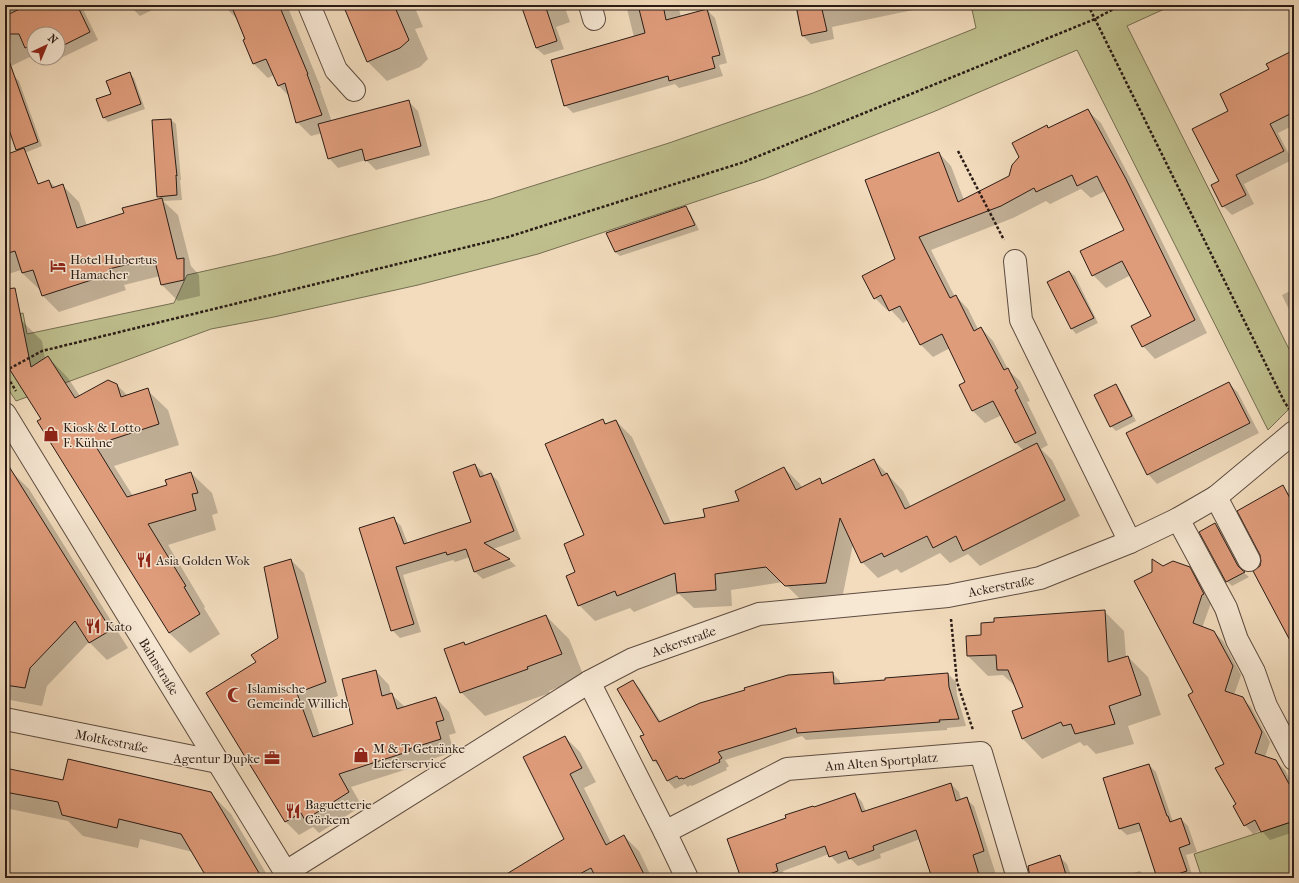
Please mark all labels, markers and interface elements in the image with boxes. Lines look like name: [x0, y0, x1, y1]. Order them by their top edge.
north arrow: [26, 26, 66, 66]
text: N: [45, 32, 61, 47]
place label: Hotel Hubertus Hamacher: [70, 252, 157, 282]
hotel icon: Hotel Hubertus Hamacher: [49, 257, 67, 275]
place label: Kiosk & Lotto F. Kühne: [63, 420, 141, 450]
shop icon: Kiosk & Lotto F. Kühne: [42, 425, 60, 443]
restaurant icon: Asia Golden Wok: [135, 551, 153, 569]
place label: Asia Golden Wok: [155, 553, 250, 568]
street label: Ackerstraße: [966, 572, 1036, 600]
restaurant icon: Kato: [84, 617, 102, 635]
place label: Kato: [105, 619, 132, 634]
street label: Ackerstraße: [649, 623, 718, 660]
street label: Bahnstraße: [136, 636, 182, 698]
place label: Islamische Gemeinde Willich: [247, 681, 349, 711]
mosque icon: Islamische Gemeinde Willich: [226, 686, 244, 704]
street label: Moltkestraße: [74, 726, 150, 756]
place label: M & T Getränke Lieferservice: [373, 741, 466, 771]
shop icon: M & T Getränke Lieferservice: [352, 746, 370, 764]
office icon: Agentur Dupke: [263, 749, 281, 767]
street label: Am Alten Sportplatz: [824, 750, 939, 774]
place label: Agentur Dupke: [172, 751, 261, 766]
place label: Baguetterie Görkem: [305, 797, 372, 827]
restaurant icon: Baguetterie Görkem: [284, 802, 302, 820]

